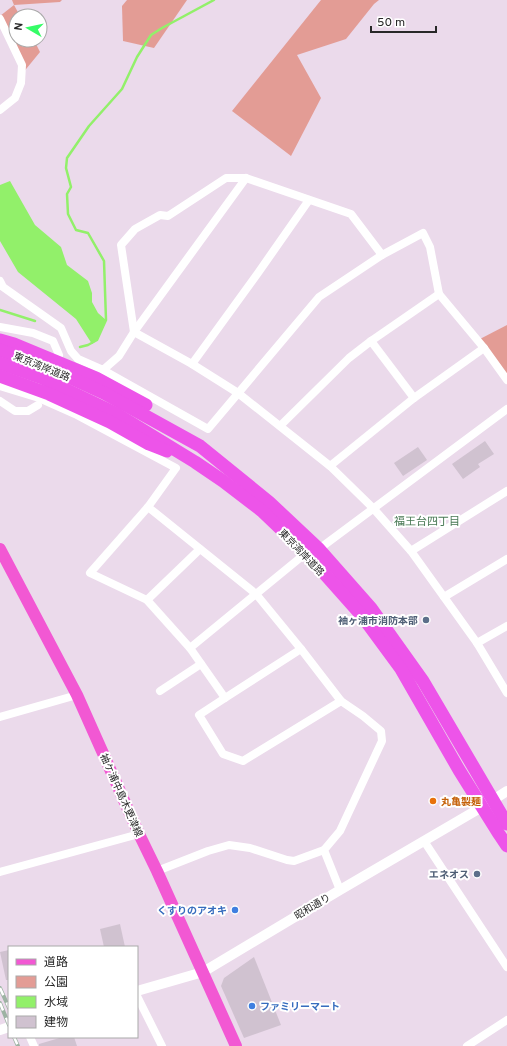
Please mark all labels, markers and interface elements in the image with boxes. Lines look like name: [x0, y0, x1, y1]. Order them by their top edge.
north arrow: [8, 8, 48, 48]
scale bar: [371, 8, 436, 34]
text: 50 m: [377, 15, 405, 31]
text: N: [12, 22, 27, 32]
street label: 東京湾岸道路: [11, 350, 72, 385]
district label: 福王台四丁目: [394, 515, 460, 529]
street label: 東京湾岸道路: [275, 527, 326, 579]
place label: 袖ヶ浦市消防本部: [338, 615, 418, 628]
marker: 袖ヶ浦市消防本部: [421, 615, 431, 625]
street label: 袖ケ浦中島木更津線: [96, 752, 145, 839]
marker: 丸亀製麺: [428, 796, 438, 806]
place label: 丸亀製麺: [441, 796, 481, 809]
place label: エネオス: [429, 869, 469, 882]
marker: エネオス: [472, 869, 482, 879]
street label: 昭和通り: [292, 891, 333, 923]
place label: くすりのアオキ: [157, 905, 227, 918]
marker: くすりのアオキ: [230, 905, 240, 915]
legend: [8, 946, 138, 1038]
text: 道路: [44, 955, 68, 971]
text: 公園: [44, 975, 68, 991]
text: 水域: [44, 995, 68, 1011]
marker: ファミリーマート: [247, 1001, 257, 1011]
place label: ファミリーマート: [260, 1001, 340, 1014]
text: 建物: [44, 1015, 68, 1031]

